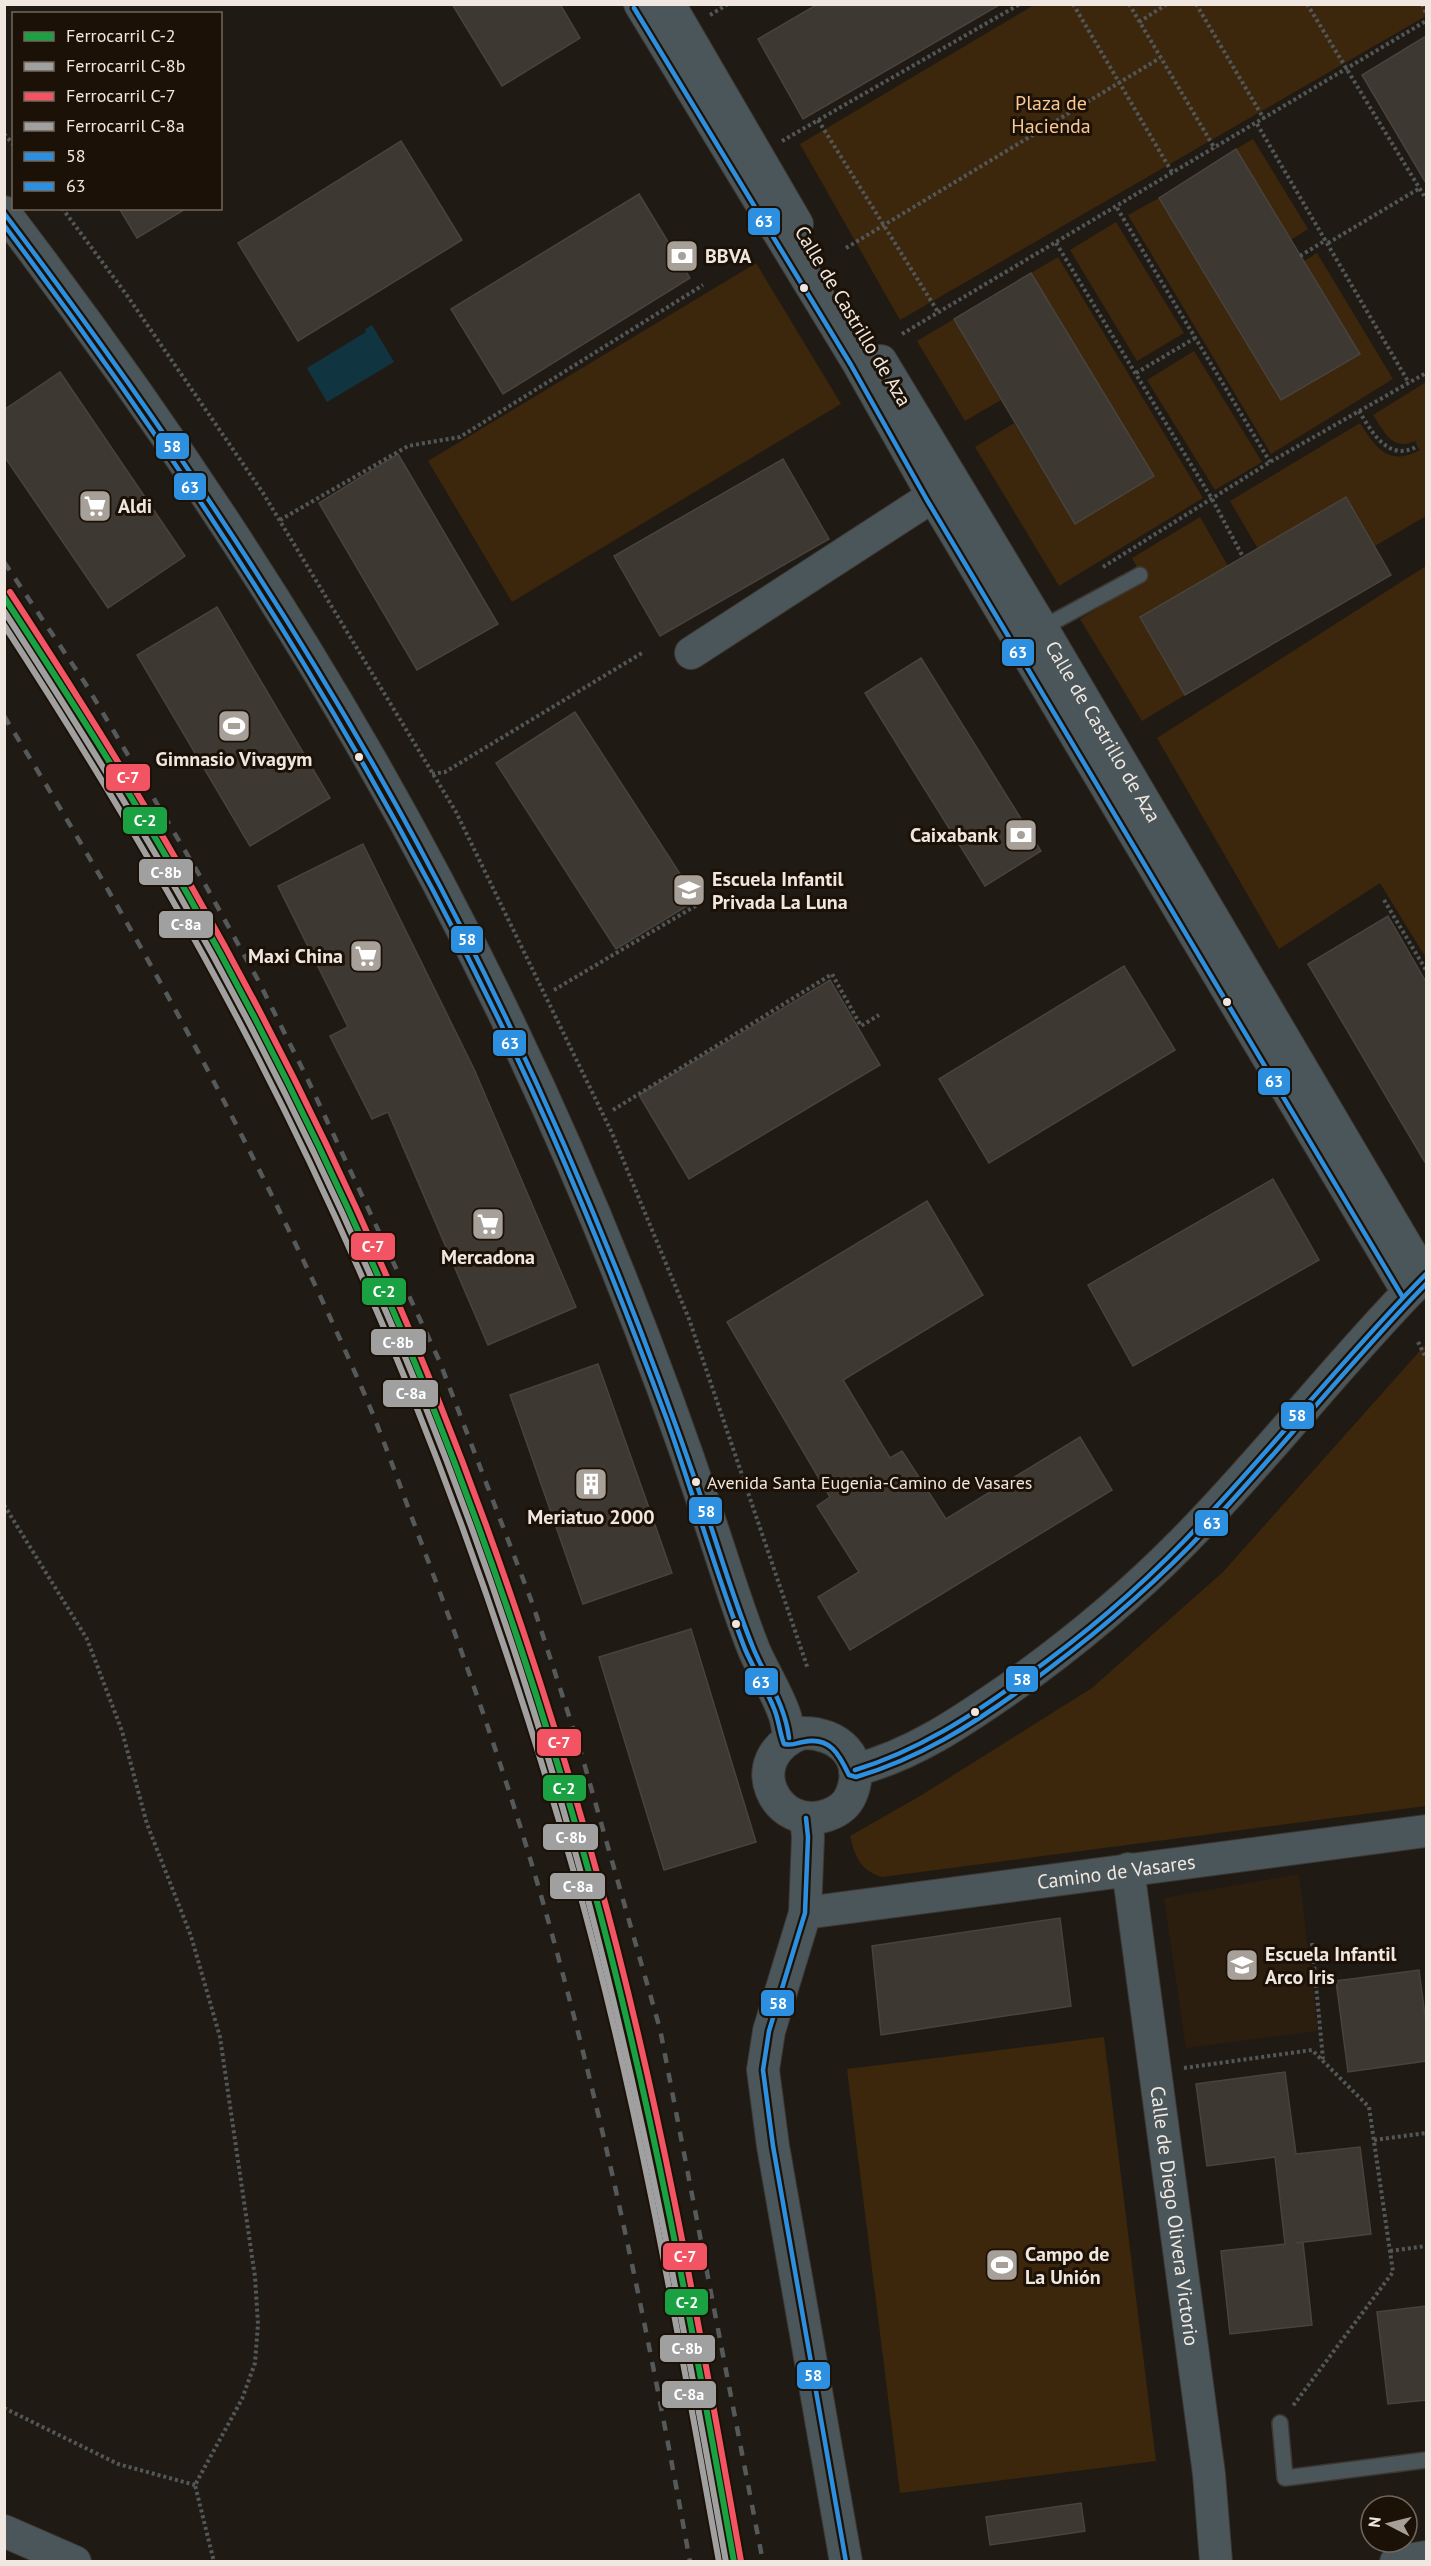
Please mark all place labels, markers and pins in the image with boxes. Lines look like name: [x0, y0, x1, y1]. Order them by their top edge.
bank icon: BBVA: [664, 238, 700, 274]
place label: BBVA: [705, 243, 752, 269]
unlabelled marker: [798, 282, 810, 294]
supermarket icon: Aldi: [77, 488, 113, 524]
place label: Aldi: [118, 493, 152, 519]
sports icon: Gimnasio Vivagym: [216, 708, 252, 744]
place label: Gimnasio Vivagym: [156, 746, 312, 772]
unlabelled marker: [353, 751, 365, 763]
bank icon: Caixabank: [1003, 817, 1039, 853]
place label: Caixabank: [910, 822, 998, 848]
place label: Escuela Infantil Privada La Luna: [712, 866, 848, 915]
school or university icon: Escuela Infantil Privada La Luna: [671, 872, 707, 908]
supermarket icon: Maxi China: [348, 938, 384, 974]
place label: Maxi China: [248, 943, 343, 969]
unlabelled marker: [1221, 996, 1233, 1008]
supermarket icon: Mercadona: [470, 1206, 506, 1242]
place label: Mercadona: [441, 1244, 535, 1270]
building icon: Meriatuo 2000: [573, 1466, 609, 1502]
place label: Avenida Santa Eugenia-Camino de Vasares: [707, 1471, 1032, 1494]
marker: Avenida Santa Eugenia-Camino de Vasares: [690, 1476, 702, 1488]
place label: Meriatuo 2000: [527, 1504, 655, 1530]
unlabelled marker: [730, 1618, 742, 1630]
unlabelled marker: [969, 1706, 981, 1718]
place label: Escuela Infantil Arco Iris: [1265, 1941, 1397, 1990]
school or university icon: Escuela Infantil Arco Iris: [1224, 1947, 1260, 1983]
place label: Campo de La Unión: [1025, 2241, 1110, 2290]
sports icon: Campo de La Unión: [984, 2247, 1020, 2283]

